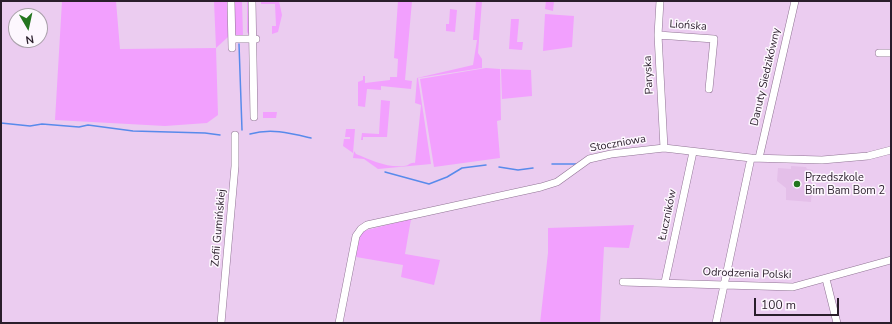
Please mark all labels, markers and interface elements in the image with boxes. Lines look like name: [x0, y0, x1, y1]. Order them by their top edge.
north arrow: [8, 8, 48, 48]
street label: Liońska: [669, 18, 707, 34]
street label: Danuty Siedzikówny: [748, 27, 784, 127]
text: N: [25, 31, 35, 47]
street label: Paryska: [641, 55, 657, 95]
street label: Stoczniowa: [589, 133, 647, 155]
place label: Przedszkole Bim Bam Bom 2: [805, 171, 885, 197]
marker: Przedszkole Bim Bam Bom 2: [792, 179, 802, 189]
street label: Łuczników: [656, 188, 680, 242]
street label: Zofii Gumińskiej: [209, 189, 229, 267]
street label: Odrodzenia Polski: [702, 266, 792, 282]
scale bar: [756, 290, 841, 316]
text: 100 m: [761, 297, 796, 313]

